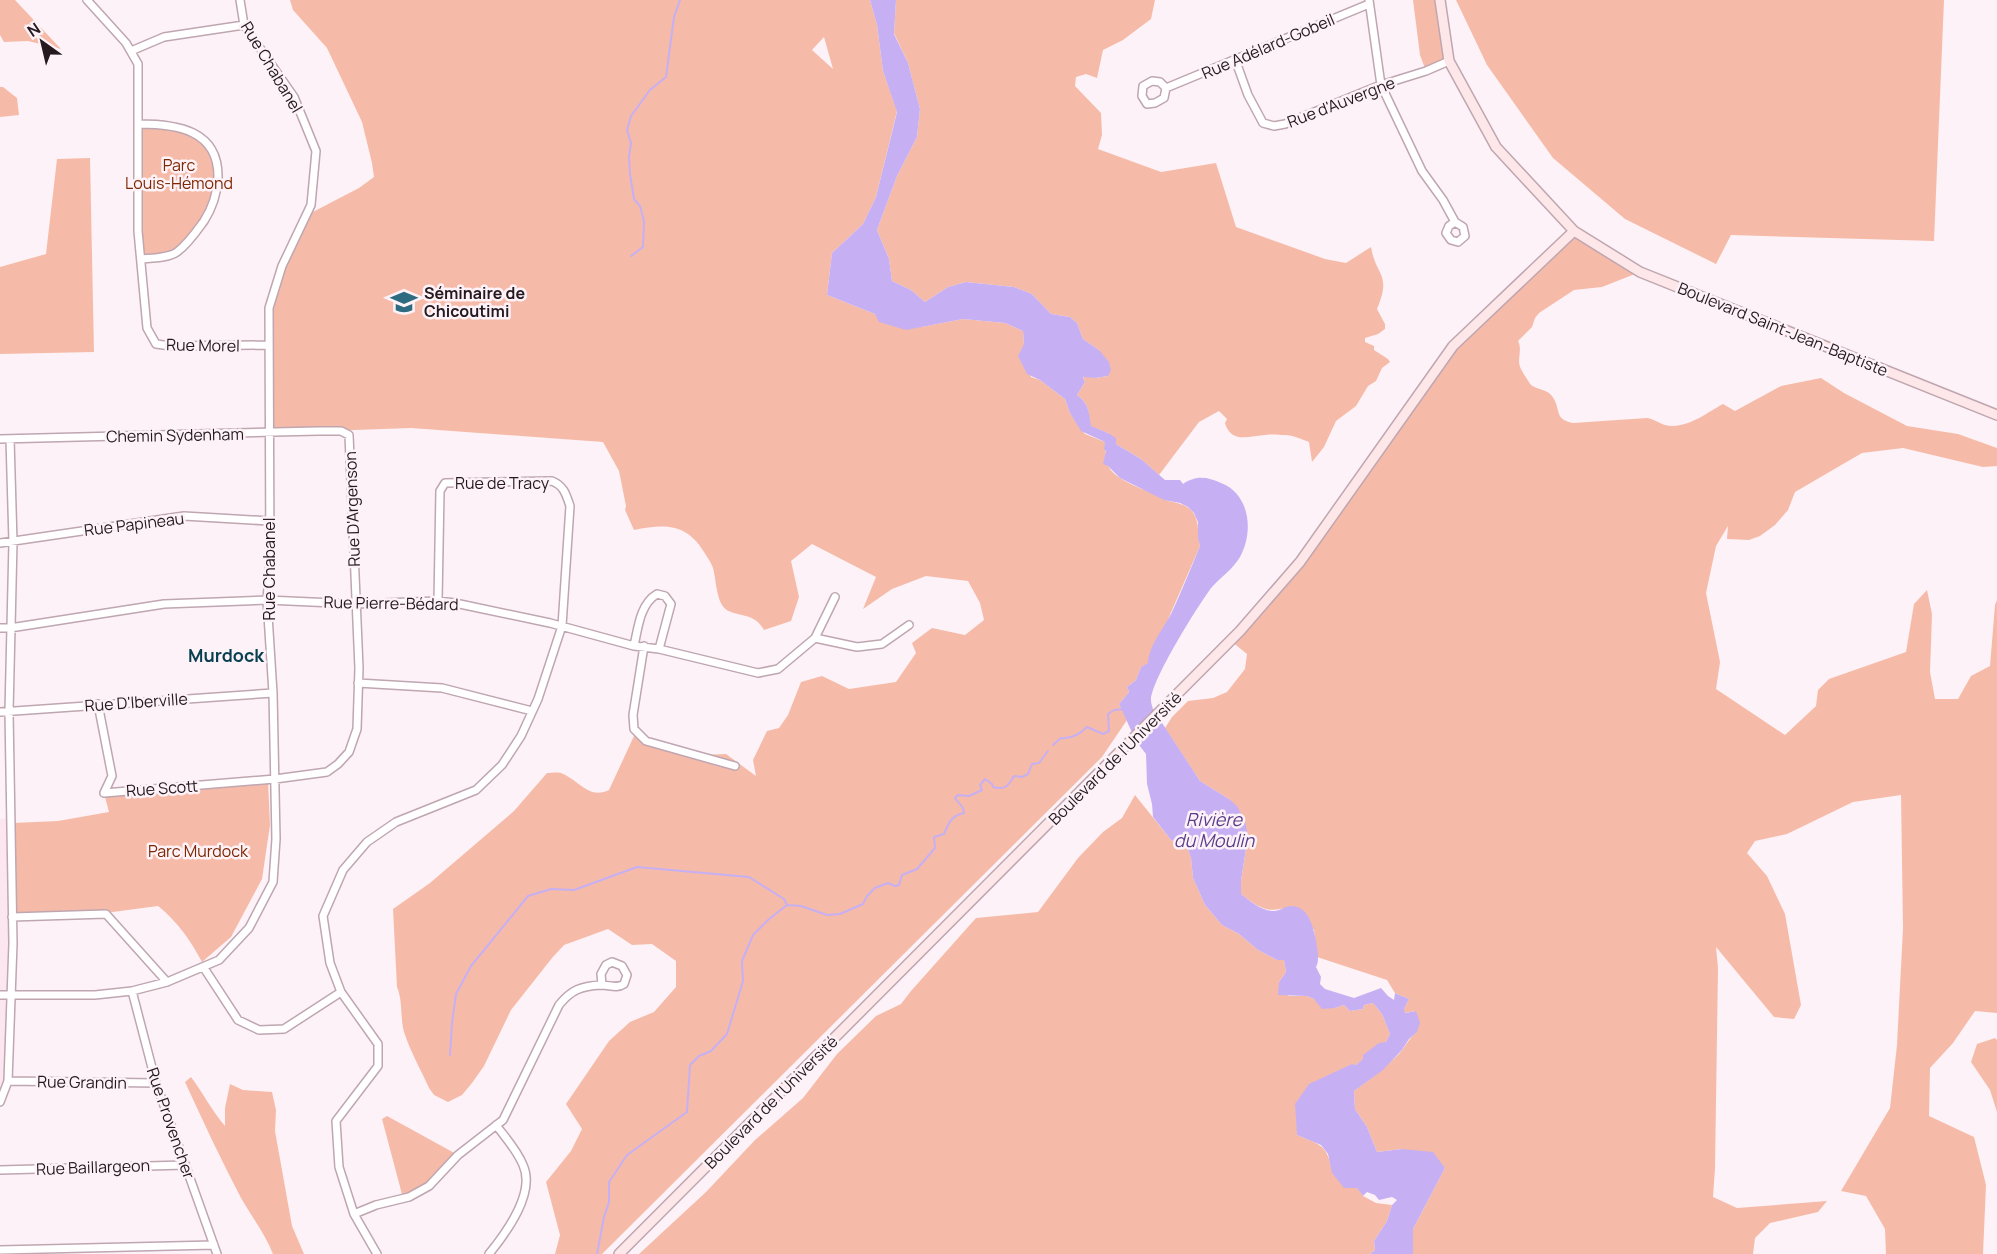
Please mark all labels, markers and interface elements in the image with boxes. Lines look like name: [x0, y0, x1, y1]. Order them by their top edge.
street label: Rue Adélard-Gobeil: [1198, 8, 1338, 84]
north arrow: [12, 12, 72, 72]
text: N: [23, 17, 45, 42]
street label: Rue Chabanel: [236, 17, 308, 117]
street label: Rue d'Auvergne: [1284, 71, 1398, 133]
park label: Parc Louis-Hémond: [125, 154, 233, 194]
street label: Boulevard Saint-Jean-Baptiste: [1675, 277, 1891, 381]
place label: Séminaire de Chicoutimi: [424, 282, 525, 322]
school or university icon: Séminaire de Chicoutimi: [389, 287, 419, 317]
street label: Rue Morel: [166, 333, 240, 357]
street label: Chemin Sydenham: [106, 423, 244, 447]
street label: Rue D'Argenson: [339, 451, 365, 567]
street label: Rue de Tracy: [455, 472, 550, 494]
street label: Rue Papineau: [83, 507, 185, 541]
street label: Rue Chabanel: [258, 518, 280, 620]
street label: Rue Pierre-Bédard: [323, 591, 459, 615]
district label: Murdock: [188, 643, 265, 667]
street label: Rue D'Iberville: [84, 687, 188, 717]
street label: Boulevard de l'Université: [1044, 687, 1186, 829]
street label: Rue Scott: [125, 775, 199, 801]
water label: Rivière du Moulin: [1174, 807, 1256, 852]
park label: Parc Murdock: [148, 840, 249, 862]
street label: Boulevard de l'Université: [700, 1031, 842, 1173]
street label: Rue Provencher: [142, 1064, 200, 1182]
street label: Rue Grandin: [37, 1070, 127, 1094]
street label: Rue Baillargeon: [36, 1154, 150, 1180]

